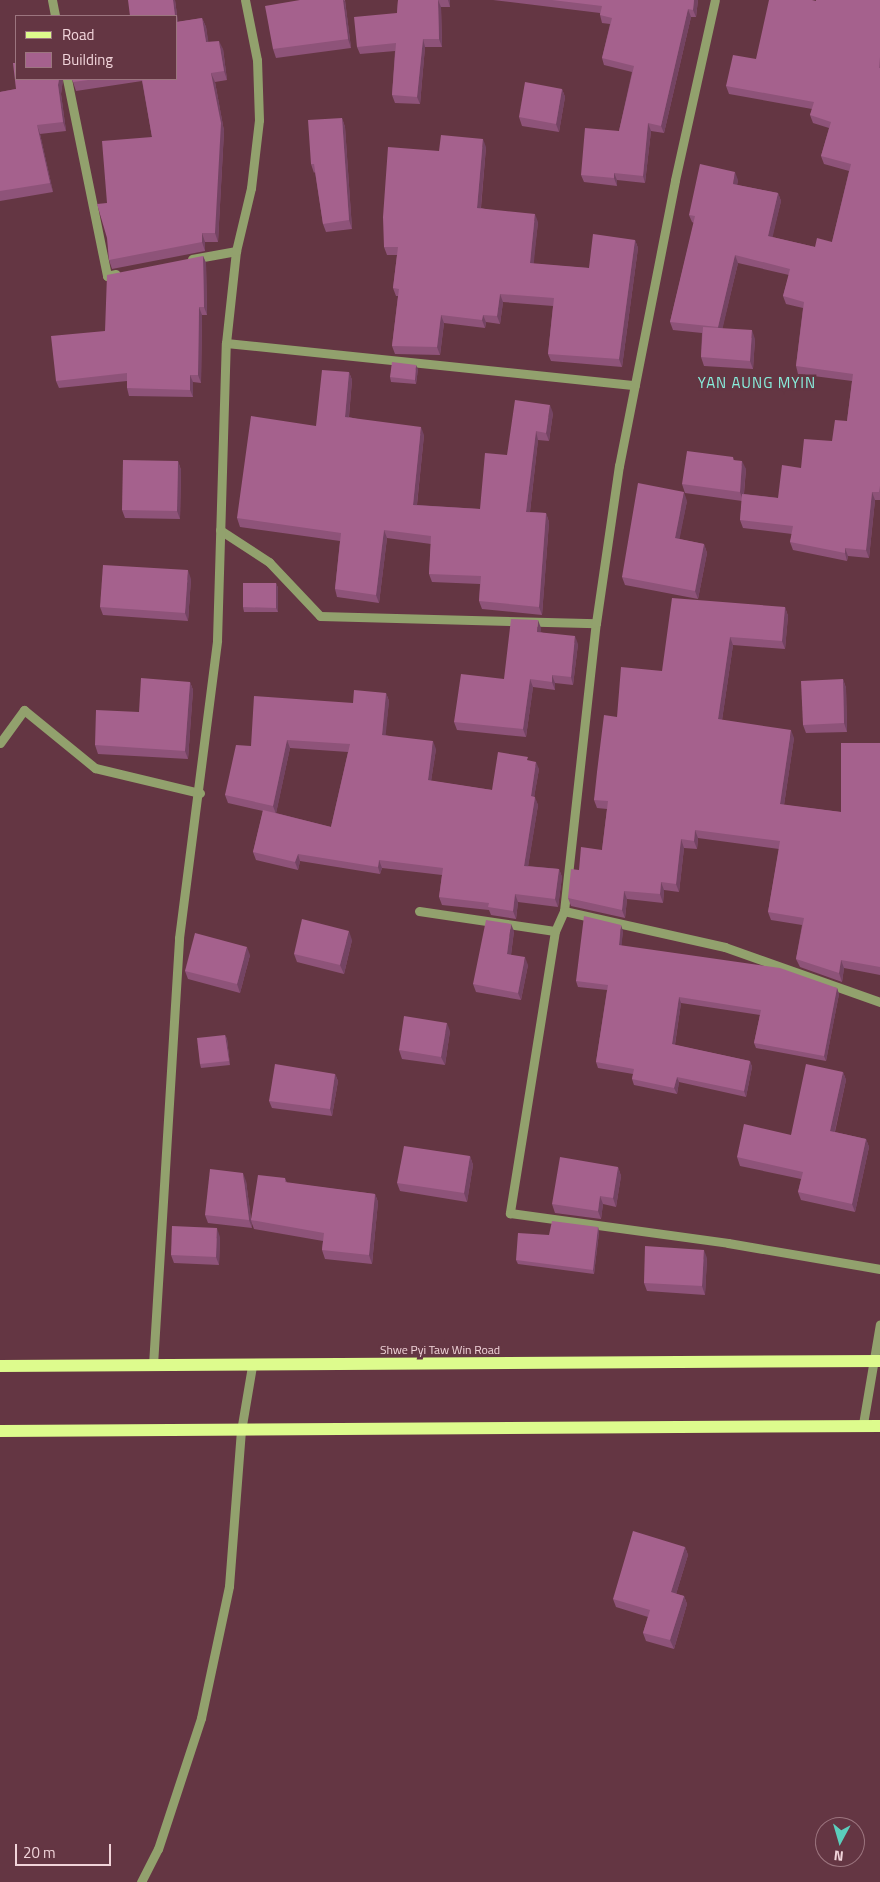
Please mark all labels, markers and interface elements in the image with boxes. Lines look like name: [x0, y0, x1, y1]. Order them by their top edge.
legend: [15, 15, 178, 80]
text: Road: [62, 23, 94, 46]
text: Building: [62, 48, 113, 71]
district label: YAN AUNG MYIN: [696, 374, 818, 392]
street label: Shwe Pyi Taw Win Road: [380, 1343, 500, 1357]
north arrow: [815, 1817, 865, 1867]
scale bar: [18, 1834, 114, 1866]
text: 20 m: [23, 1841, 56, 1864]
text: N: [833, 1845, 844, 1867]

